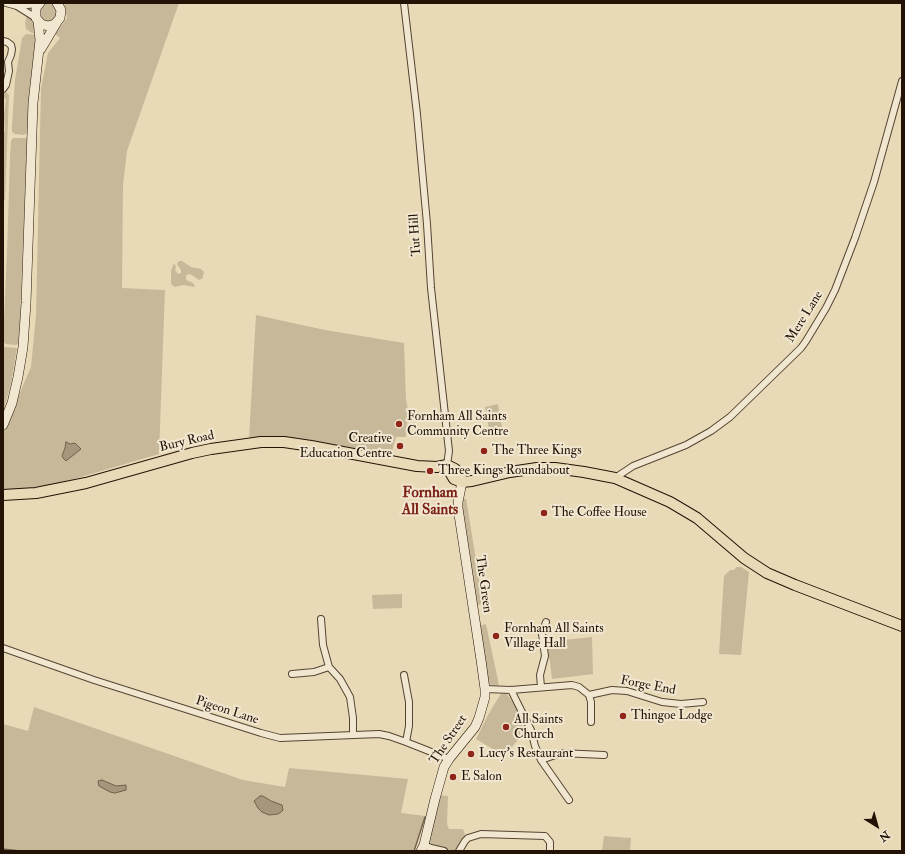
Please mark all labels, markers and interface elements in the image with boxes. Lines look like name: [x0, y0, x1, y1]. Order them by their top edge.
street label: Tut Hill: [407, 213, 425, 257]
street label: Mere Lane: [783, 288, 827, 346]
place label: Fornham All Saints Community Centre: [407, 409, 508, 440]
marker: Fornham All Saints Community Centre: [394, 419, 404, 429]
street label: Bury Road: [158, 428, 216, 456]
place label: Creative Education Centre: [300, 431, 392, 462]
marker: Creative Education Centre: [395, 441, 405, 451]
place label: The Three Kings: [492, 443, 582, 459]
marker: The Three Kings: [479, 446, 489, 456]
place label: Three Kings Roundabout: [438, 463, 570, 479]
marker: Three Kings Roundabout: [425, 466, 435, 476]
district label: Fornham All Saints: [402, 485, 458, 520]
place label: The Coffee House: [552, 505, 647, 521]
marker: The Coffee House: [539, 508, 549, 518]
street label: The Green: [471, 554, 495, 614]
place label: Fornham All Saints Village Hall: [504, 621, 604, 652]
marker: Fornham All Saints Village Hall: [491, 631, 501, 641]
street label: Forge End: [619, 673, 677, 699]
street label: Pigeon Lane: [193, 693, 261, 729]
place label: Thingoe Lodge: [631, 708, 712, 724]
marker: Thingoe Lodge: [618, 711, 628, 721]
street label: The Street: [427, 712, 471, 768]
place label: All Saints Church: [514, 712, 563, 743]
marker: All Saints Church: [501, 722, 511, 732]
place label: Lucy's Restaurant: [479, 746, 573, 762]
marker: Lucy's Restaurant: [466, 749, 476, 759]
place label: E Salon: [461, 769, 502, 785]
marker: E Salon: [448, 772, 458, 782]
north arrow: [857, 806, 897, 846]
text: N: [877, 828, 892, 844]

